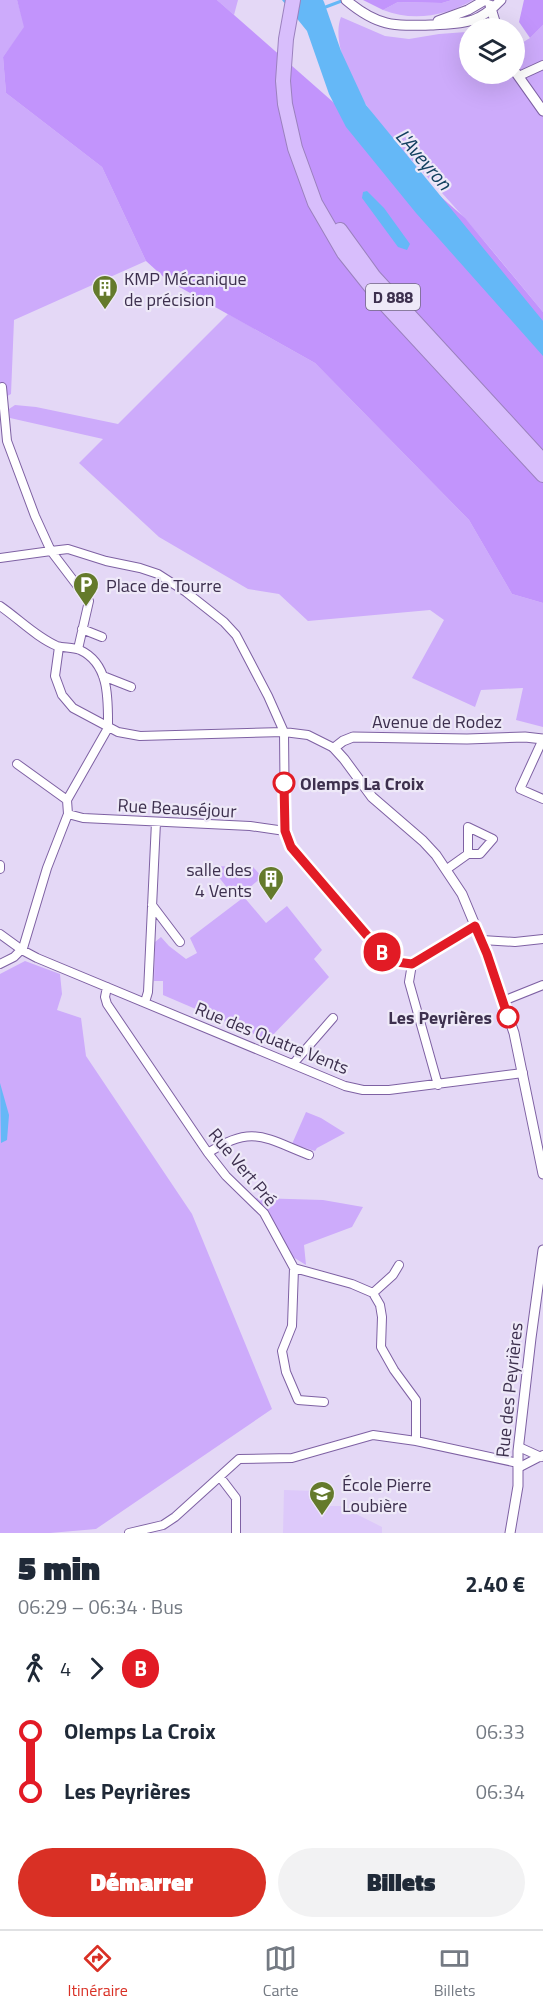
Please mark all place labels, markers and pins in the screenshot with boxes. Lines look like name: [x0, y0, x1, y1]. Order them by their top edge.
place label: KMP Mécanique de précision: [124, 265, 247, 313]
building icon: KMP Mécanique de précision: [90, 273, 120, 311]
parking icon: Place de Tourre: [71, 570, 101, 608]
place label: Place de Tourre: [106, 572, 221, 599]
place label: Olemps La Croix: [300, 770, 424, 797]
marker: Olemps La Croix: [273, 772, 295, 794]
place label: salle des 4 Vents: [186, 856, 252, 904]
building icon: salle des 4 Vents: [256, 864, 286, 902]
place label: Les Peyrières: [388, 1004, 492, 1031]
marker: Les Peyrières: [497, 1006, 519, 1028]
place label: École Pierre Loubière: [342, 1471, 431, 1519]
school or university icon: École Pierre Loubière: [307, 1479, 337, 1517]

